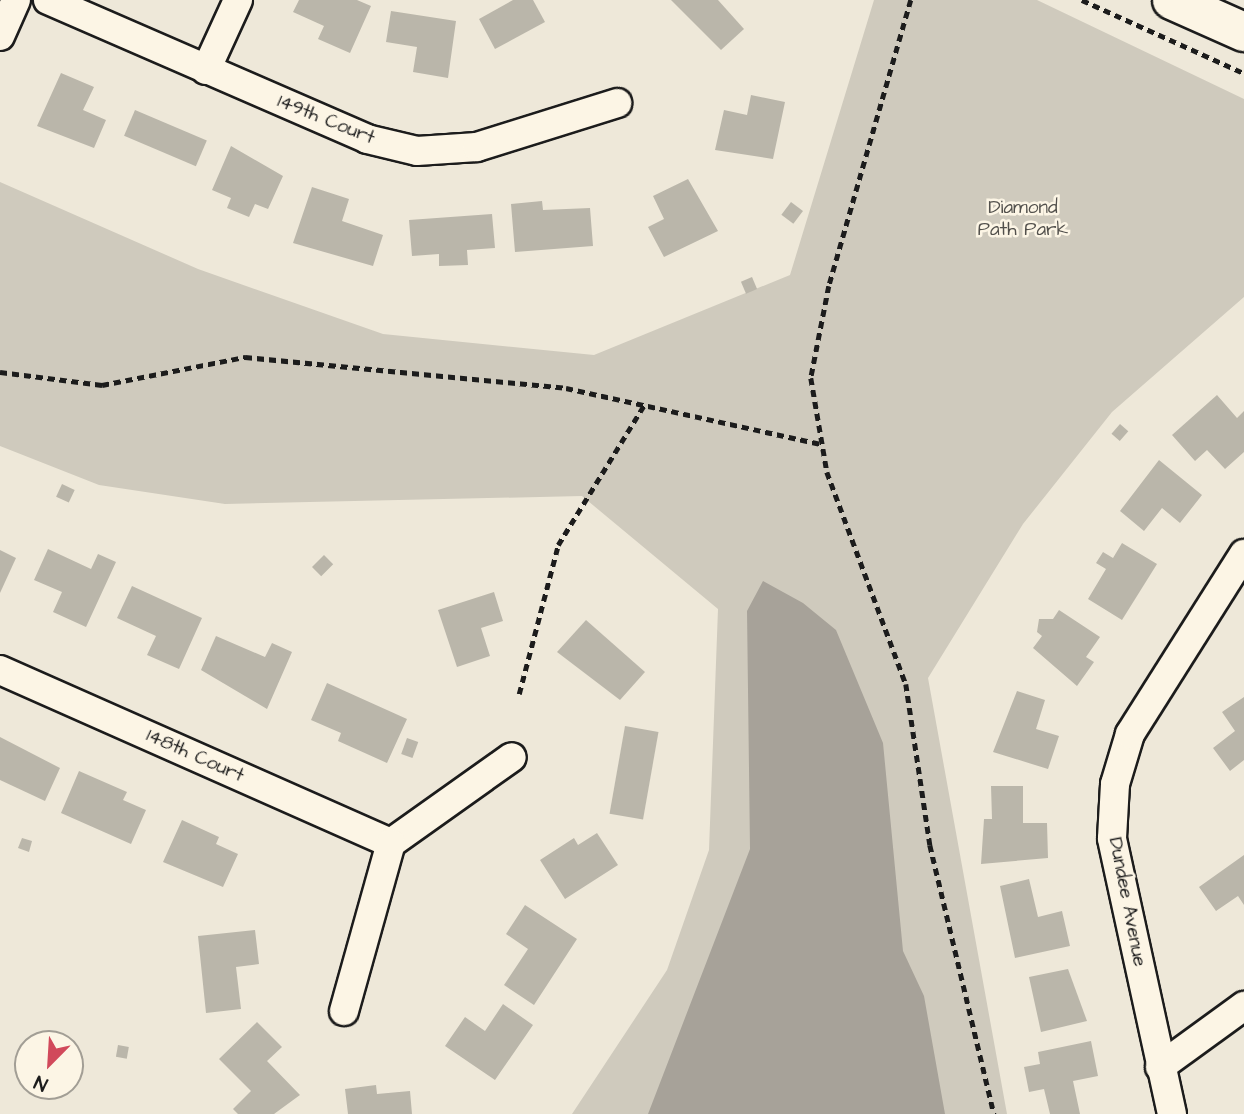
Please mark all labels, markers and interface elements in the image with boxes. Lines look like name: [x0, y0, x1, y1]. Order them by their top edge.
street label: 149th Court: [274, 90, 378, 150]
park label: Diamond Path Park: [978, 197, 1068, 241]
street label: 148th Court: [143, 724, 247, 788]
street label: Dundee Avenue: [1103, 835, 1151, 969]
north arrow: [14, 1030, 84, 1100]
text: N: [30, 1068, 52, 1098]

